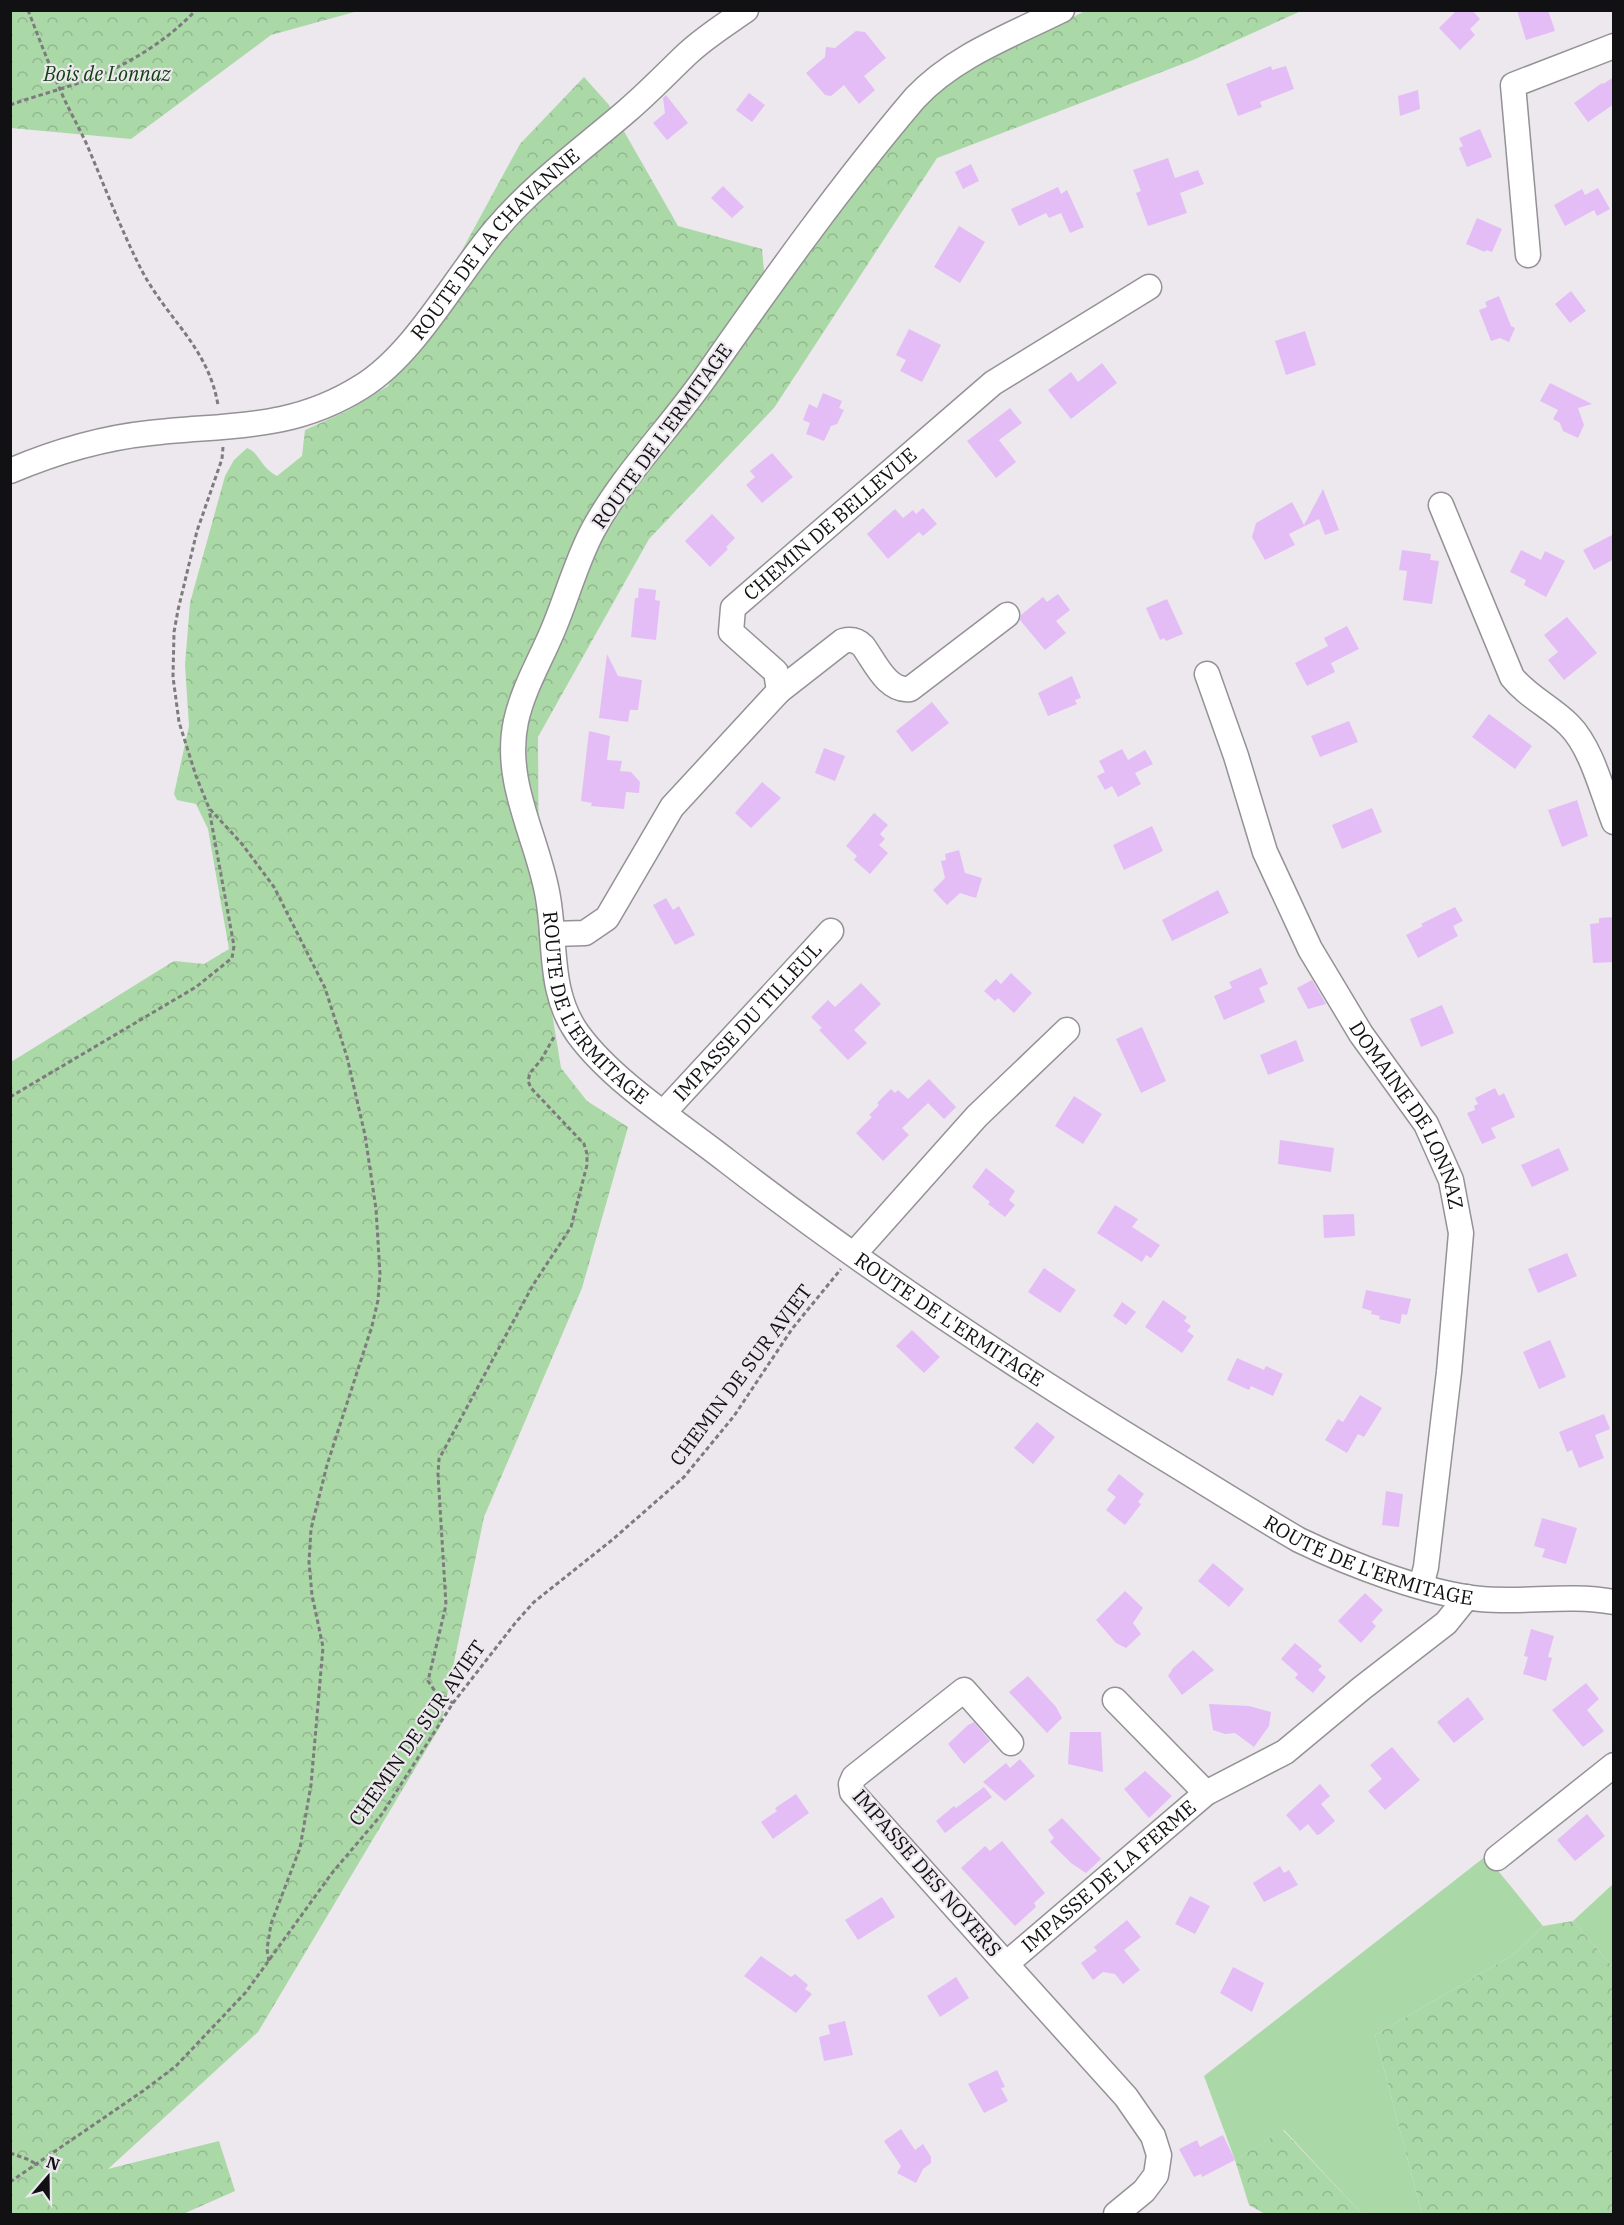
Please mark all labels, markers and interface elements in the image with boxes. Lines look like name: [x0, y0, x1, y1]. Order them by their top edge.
park label: Bois de Lonnaz: [42, 60, 172, 87]
street label: ROUTE DE LA CHAVANNE: [404, 142, 585, 345]
street label: ROUTE DE L'ERMITAGE: [585, 338, 738, 534]
street label: CHEMIN DE BELLEVUE: [737, 441, 922, 606]
street label: ROUTE DE L'ERMITAGE: [537, 910, 655, 1110]
street label: IMPASSE DU TILLEUL: [667, 936, 827, 1107]
street label: DOMAINE DE LONNAZ: [1343, 1016, 1470, 1212]
street label: ROUTE DE L'ERMITAGE: [849, 1246, 1049, 1392]
street label: CHEMIN DE SUR AVIET: [663, 1278, 818, 1471]
street label: ROUTE DE L'ERMITAGE: [1259, 1508, 1475, 1611]
street label: CHEMIN DE SUR AVIET: [342, 1634, 491, 1831]
street label: IMPASSE DES NOYERS: [847, 1783, 1008, 1962]
street label: IMPASSE DE LA FERME: [1015, 1794, 1201, 1958]
north arrow: [18, 2147, 78, 2207]
text: N: [44, 2151, 62, 2174]

